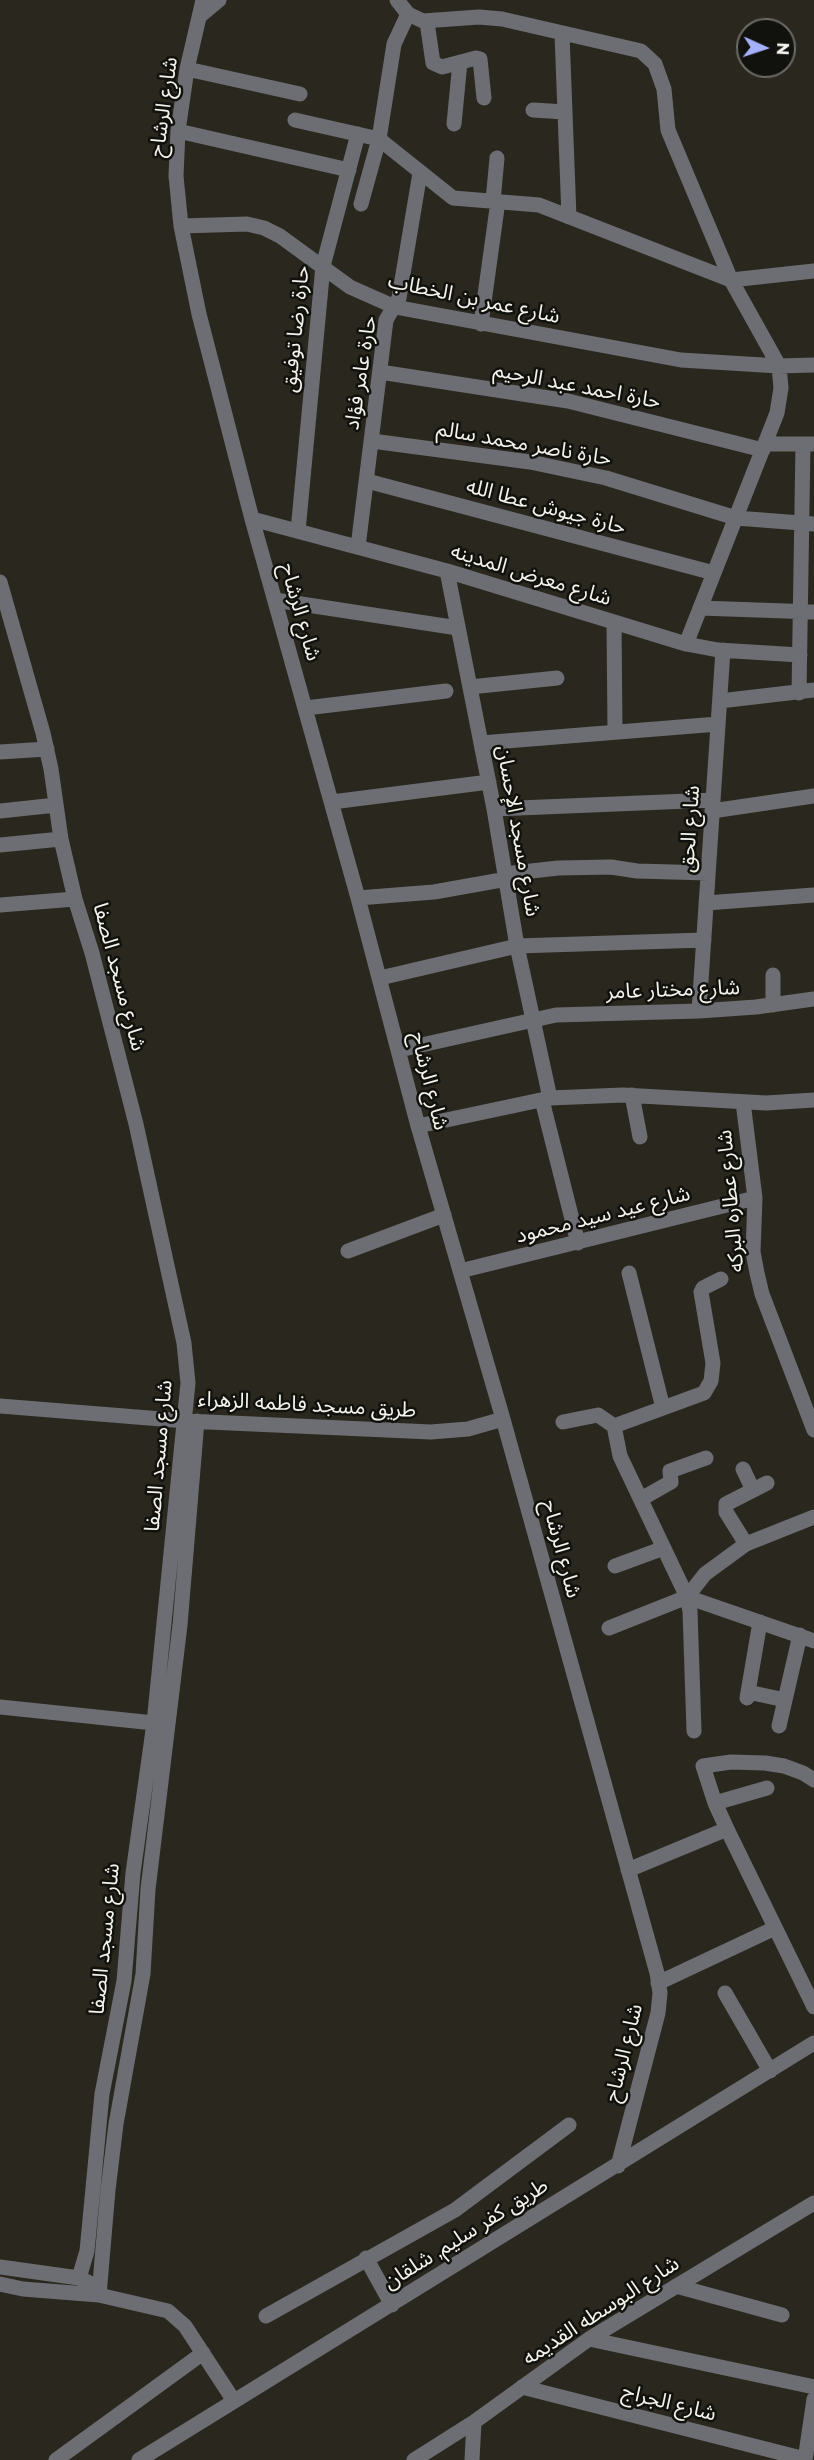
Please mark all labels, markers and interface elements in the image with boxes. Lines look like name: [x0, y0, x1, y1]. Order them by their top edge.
north arrow: [736, 18, 796, 78]
text: N: [773, 42, 792, 56]
street label: شارع الرشاح: [145, 55, 183, 159]
street label: حارة رضا توفيق: [277, 264, 315, 394]
street label: شارع عمر بن الخطاب: [386, 268, 562, 330]
street label: حارة عامر فؤاد: [340, 314, 382, 432]
street label: حارة احمد عبد الرحيم: [491, 357, 663, 415]
street label: حارة ناصر محمد سالم: [435, 416, 613, 472]
street label: حارة جيوش عطا الله: [463, 474, 629, 540]
street label: شارع معرض المدينه: [448, 539, 614, 611]
street label: شارع الرشاح: [274, 560, 326, 664]
street label: شارع مسجد الإحسان: [491, 743, 545, 919]
street label: شارع الحق: [674, 785, 706, 873]
street label: شارع مسجد الصفا: [87, 900, 151, 1054]
street label: شارع مختار عامر: [606, 975, 740, 1005]
street label: شارع الرشاح: [405, 1029, 453, 1133]
street label: شارع عطاره البركه: [712, 1129, 750, 1273]
street label: شارع عيد سيد محمود: [513, 1181, 693, 1249]
street label: شارع مسجد الصفا: [140, 1379, 178, 1533]
street label: طريق مسجد فاطمه الزهراء: [197, 1387, 417, 1423]
street label: شارع الرشاح: [536, 1497, 586, 1601]
street label: شارع مسجد الصفا: [85, 1862, 125, 2016]
street label: شارع الرشاح: [600, 2001, 648, 2105]
street label: طريق كفر سليم, شلقان: [379, 2173, 553, 2295]
street label: شارع البوسطه القديمه: [518, 2251, 684, 2371]
street label: شارع الجراج: [619, 2379, 719, 2427]

